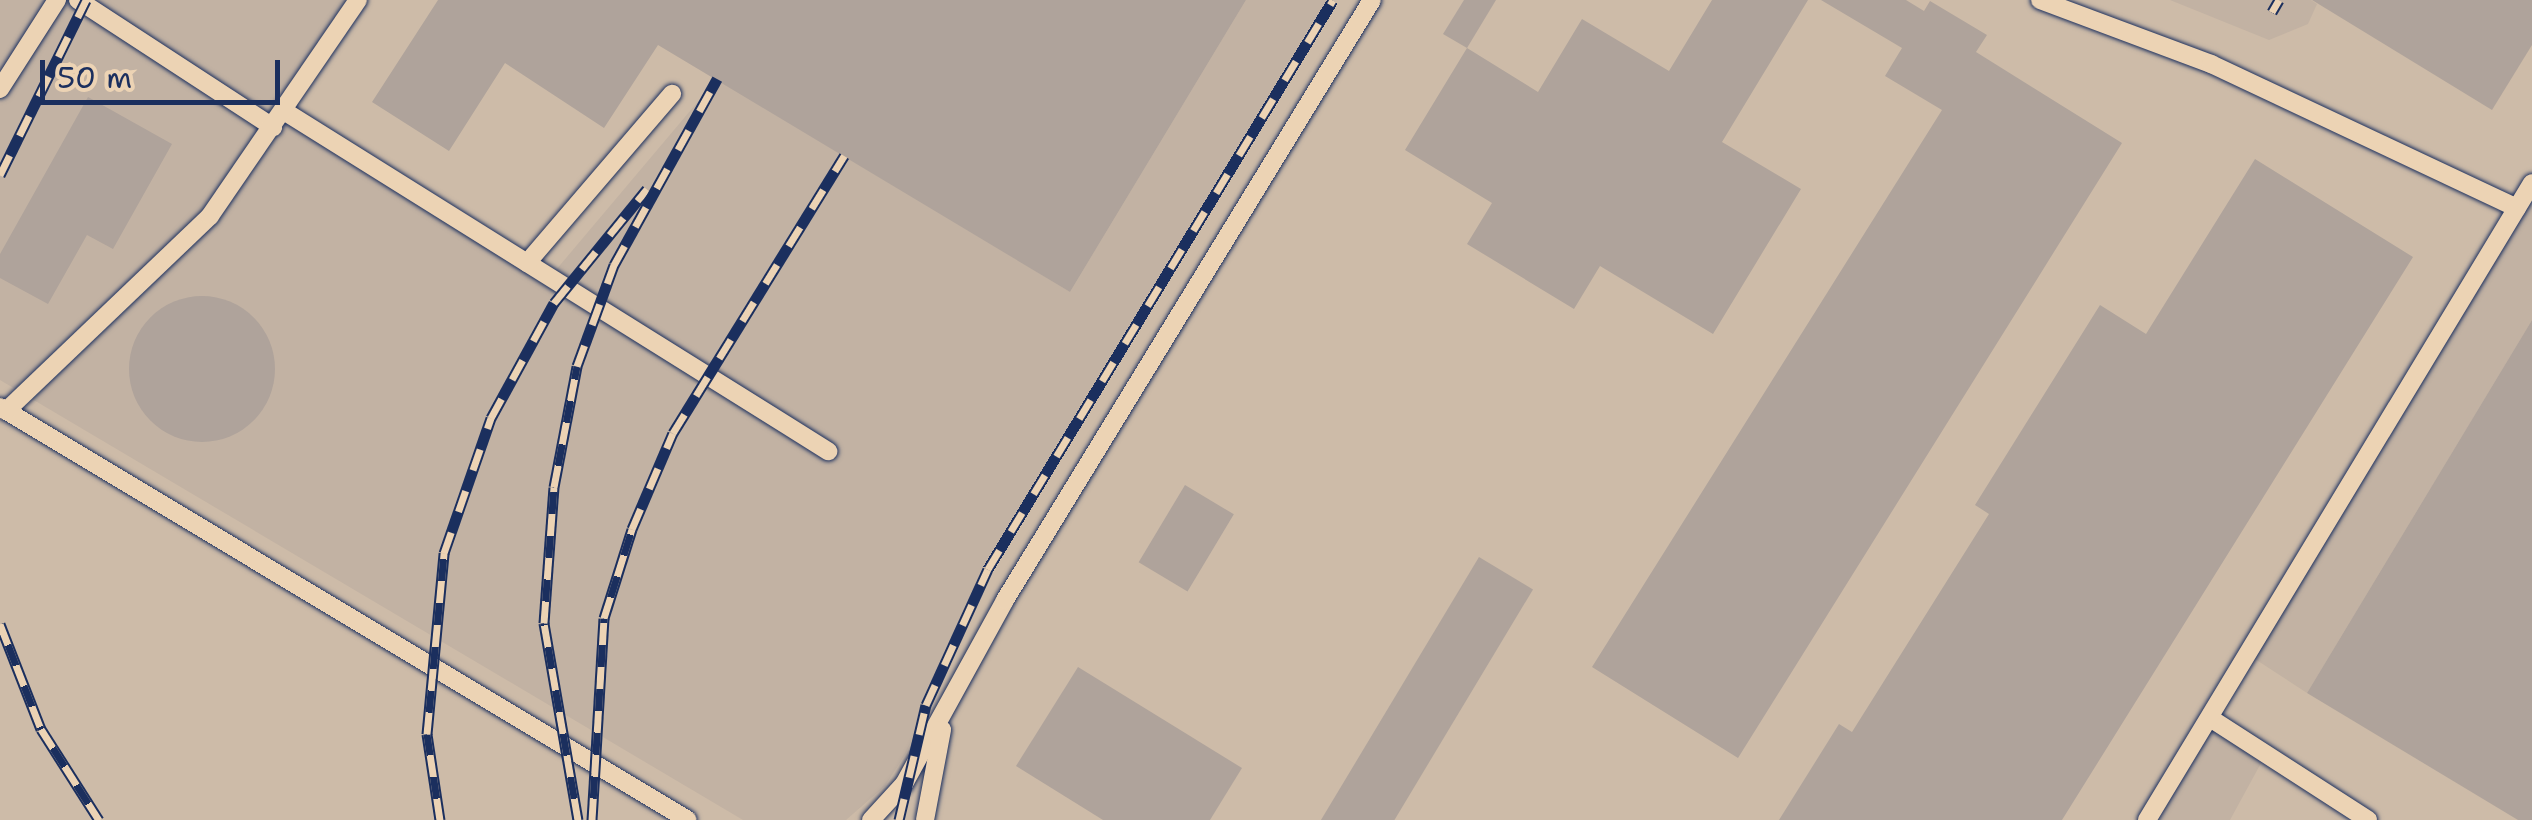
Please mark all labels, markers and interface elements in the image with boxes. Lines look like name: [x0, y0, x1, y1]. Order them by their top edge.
scale bar: [45, 40, 285, 102]
text: 50 m: [57, 57, 132, 98]

